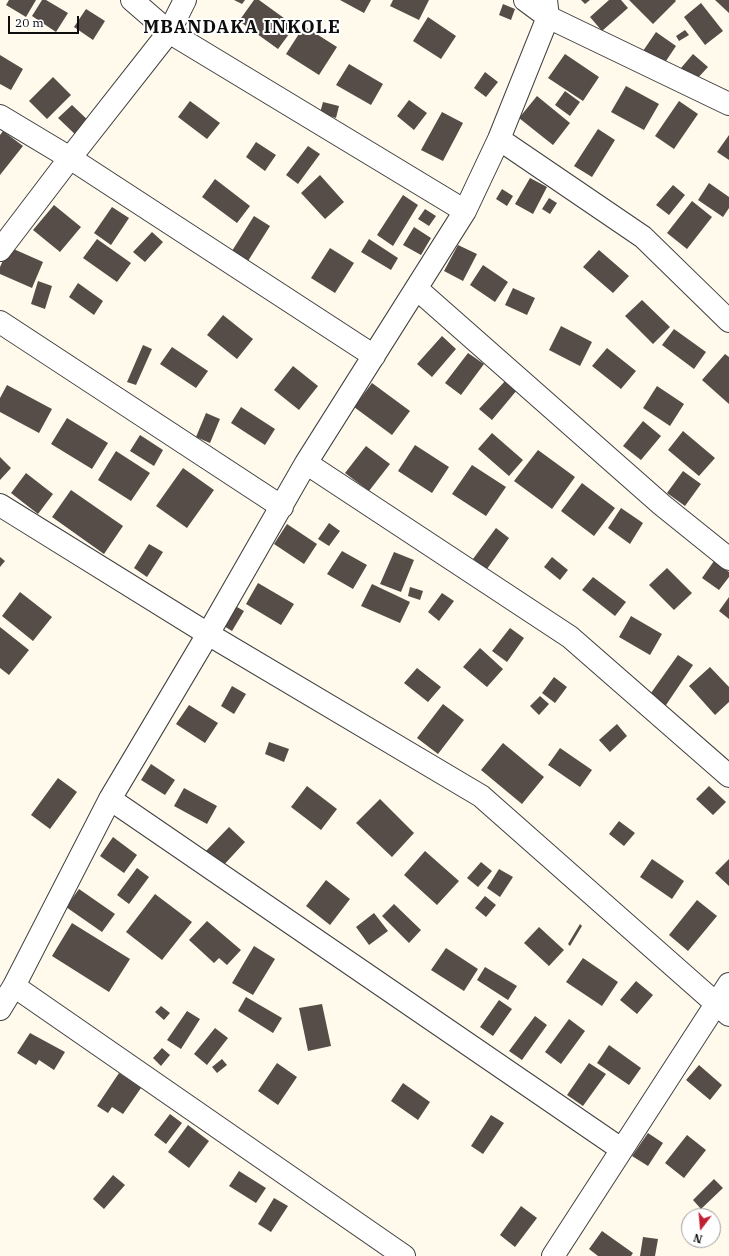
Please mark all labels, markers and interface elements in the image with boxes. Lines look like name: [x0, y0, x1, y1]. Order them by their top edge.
scale bar: [10, 8, 81, 34]
text: 20 m: [15, 15, 44, 30]
district label: MBANDAKA INKOLE: [143, 17, 341, 39]
north arrow: [681, 1208, 721, 1248]
text: N: [692, 1231, 704, 1247]

